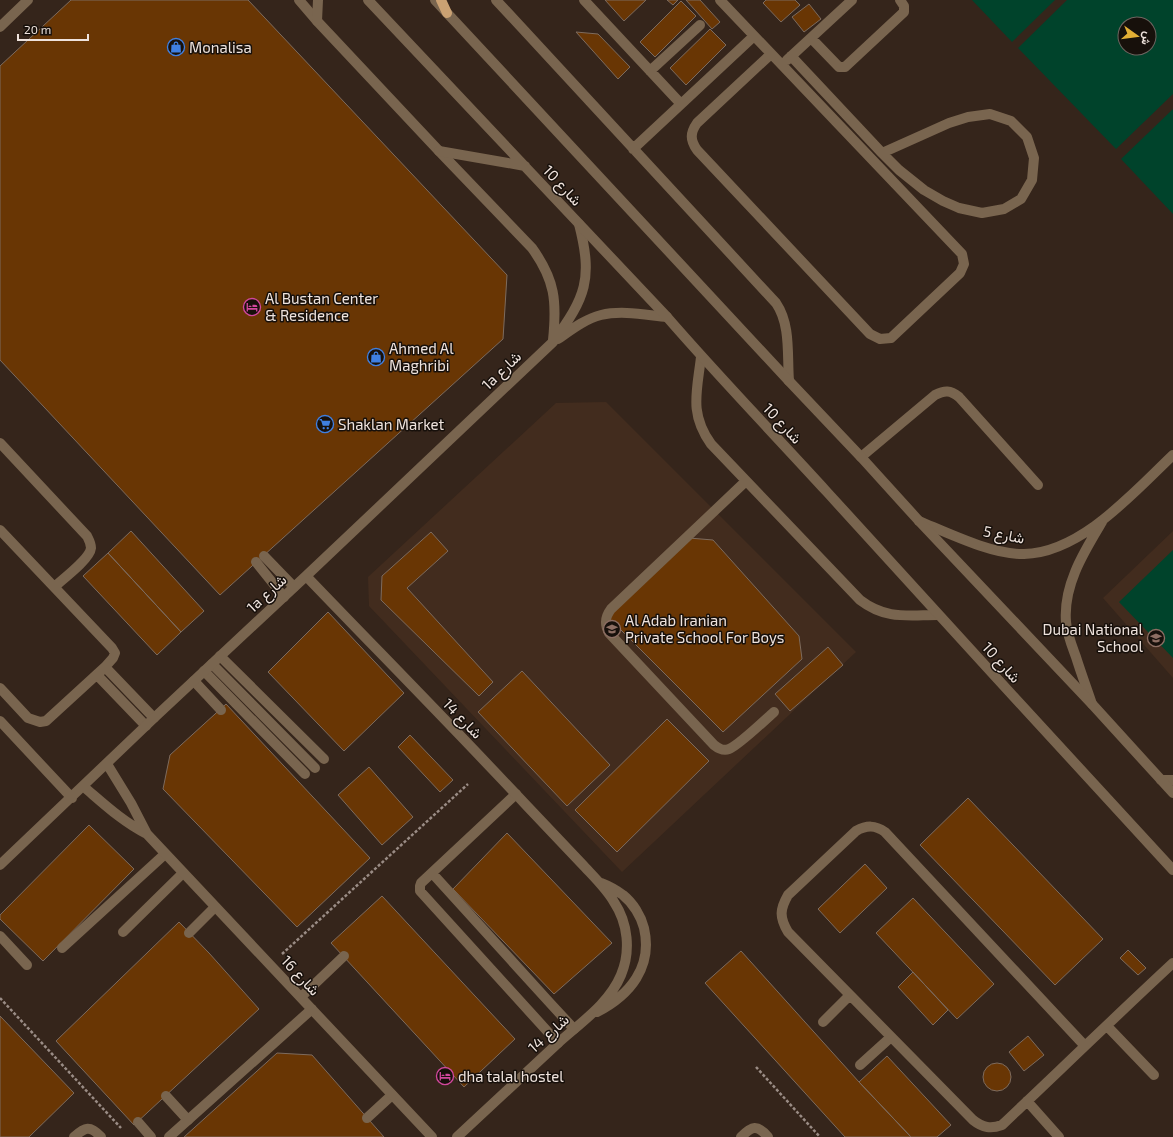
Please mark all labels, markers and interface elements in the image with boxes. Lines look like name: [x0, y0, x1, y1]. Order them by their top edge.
scale bar: [18, 16, 88, 42]
north arrow: [1117, 16, 1157, 56]
text: 20 m: [24, 22, 51, 36]
text: ش: [1138, 30, 1155, 47]
shop icon: Monalisa: [166, 37, 186, 57]
place label: Monalisa: [189, 38, 252, 56]
street label: شارع 10: [538, 161, 586, 211]
place label: Al Bustan Center & Residence: [265, 289, 378, 324]
hotel icon: Al Bustan Center & Residence: [242, 297, 262, 317]
place label: Ahmed Al Maghribi: [389, 339, 454, 374]
shop icon: Ahmed Al Maghribi: [366, 347, 386, 367]
street label: 1a شارع: [478, 347, 527, 395]
street label: شارع 10: [758, 399, 806, 449]
supermarket icon: Shaklan Market: [315, 414, 335, 434]
place label: Shaklan Market: [338, 415, 445, 433]
street label: شارع 5: [981, 521, 1026, 550]
street label: 1a شارع: [242, 570, 292, 618]
place label: Al Adab Iranian Private School For Boys: [625, 611, 784, 646]
school or university icon: Al Adab Iranian Private School For Boys: [602, 619, 622, 639]
place label: Dubai National School: [1042, 620, 1144, 655]
school or university icon: Dubai National School: [1146, 628, 1166, 648]
street label: شارع 10: [977, 638, 1025, 688]
street label: شارع 14: [437, 694, 487, 744]
street label: شارع 16: [276, 951, 324, 1001]
street label: شارع 14: [524, 1010, 574, 1058]
hotel icon: dha talal hostel: [435, 1066, 455, 1086]
place label: dha talal hostel: [458, 1067, 564, 1085]

